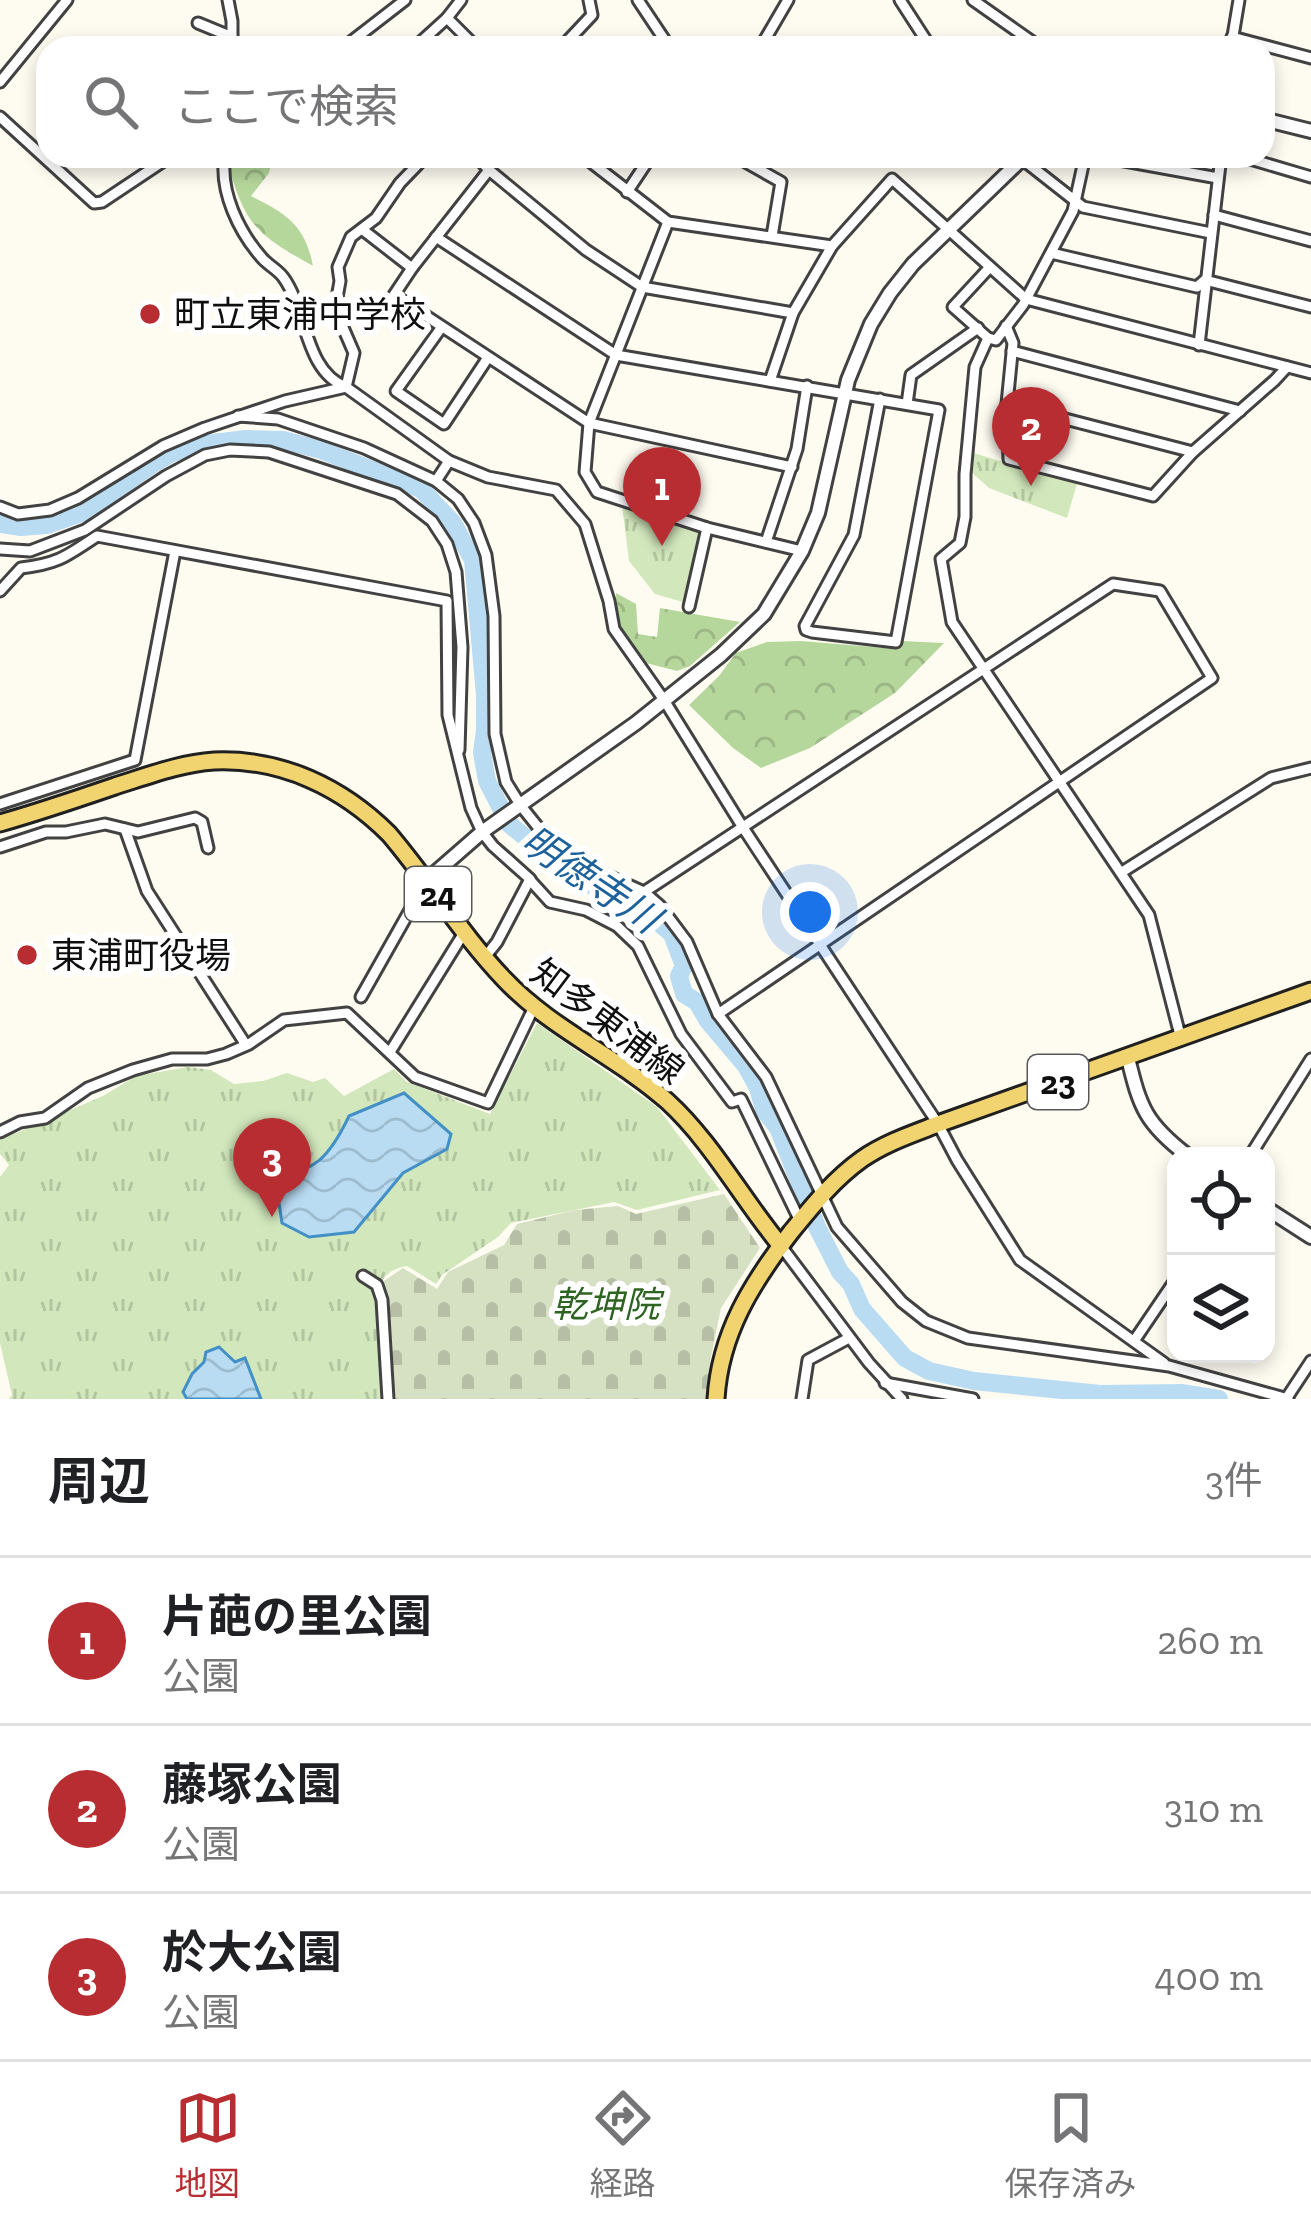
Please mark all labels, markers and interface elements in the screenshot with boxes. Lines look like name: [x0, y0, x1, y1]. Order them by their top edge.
search box: [36, 36, 1275, 168]
icon: search: [78, 69, 144, 135]
text: ここで検索: [174, 80, 399, 134]
place label: 町立東浦中学校: [174, 293, 426, 336]
marker: 町立東浦中学校: [137, 301, 163, 327]
pin: 2: [992, 387, 1070, 486]
pin: 1: [623, 447, 701, 546]
water label: 明徳寺川: [513, 816, 672, 945]
road number: 24: [405, 867, 471, 921]
your location: [780, 882, 840, 942]
place label: 東浦町役場: [51, 934, 231, 977]
marker: 東浦町役場: [14, 942, 40, 968]
street label: 知多東浦線: [523, 950, 693, 1093]
road number: 23: [1028, 1055, 1088, 1109]
pin: 3: [233, 1118, 311, 1217]
map controls: [1167, 1147, 1275, 1363]
button: locate: [1167, 1147, 1275, 1255]
button: layers: [1167, 1255, 1275, 1363]
park label: 乾坤院: [552, 1283, 665, 1326]
text: 周辺: [48, 1451, 150, 1512]
text: 3件: [1205, 1457, 1263, 1504]
text: 片葩の里公園: [162, 1590, 432, 1644]
text: 1: [79, 1617, 95, 1664]
text: 260 m: [1157, 1617, 1263, 1664]
text: 公園: [162, 1653, 240, 1700]
text: 藤塚公園: [162, 1758, 342, 1812]
text: 2: [77, 1785, 97, 1832]
text: 310 m: [1164, 1785, 1263, 1832]
text: 公園: [162, 1821, 240, 1868]
text: 於大公園: [162, 1926, 342, 1980]
text: 3: [77, 1953, 97, 2000]
text: 400 m: [1155, 1953, 1263, 2000]
text: 公園: [162, 1989, 240, 2036]
tab: 地図: [175, 2085, 241, 2205]
tab: 経路: [590, 2085, 656, 2205]
tab: 保存済み: [1005, 2085, 1137, 2205]

